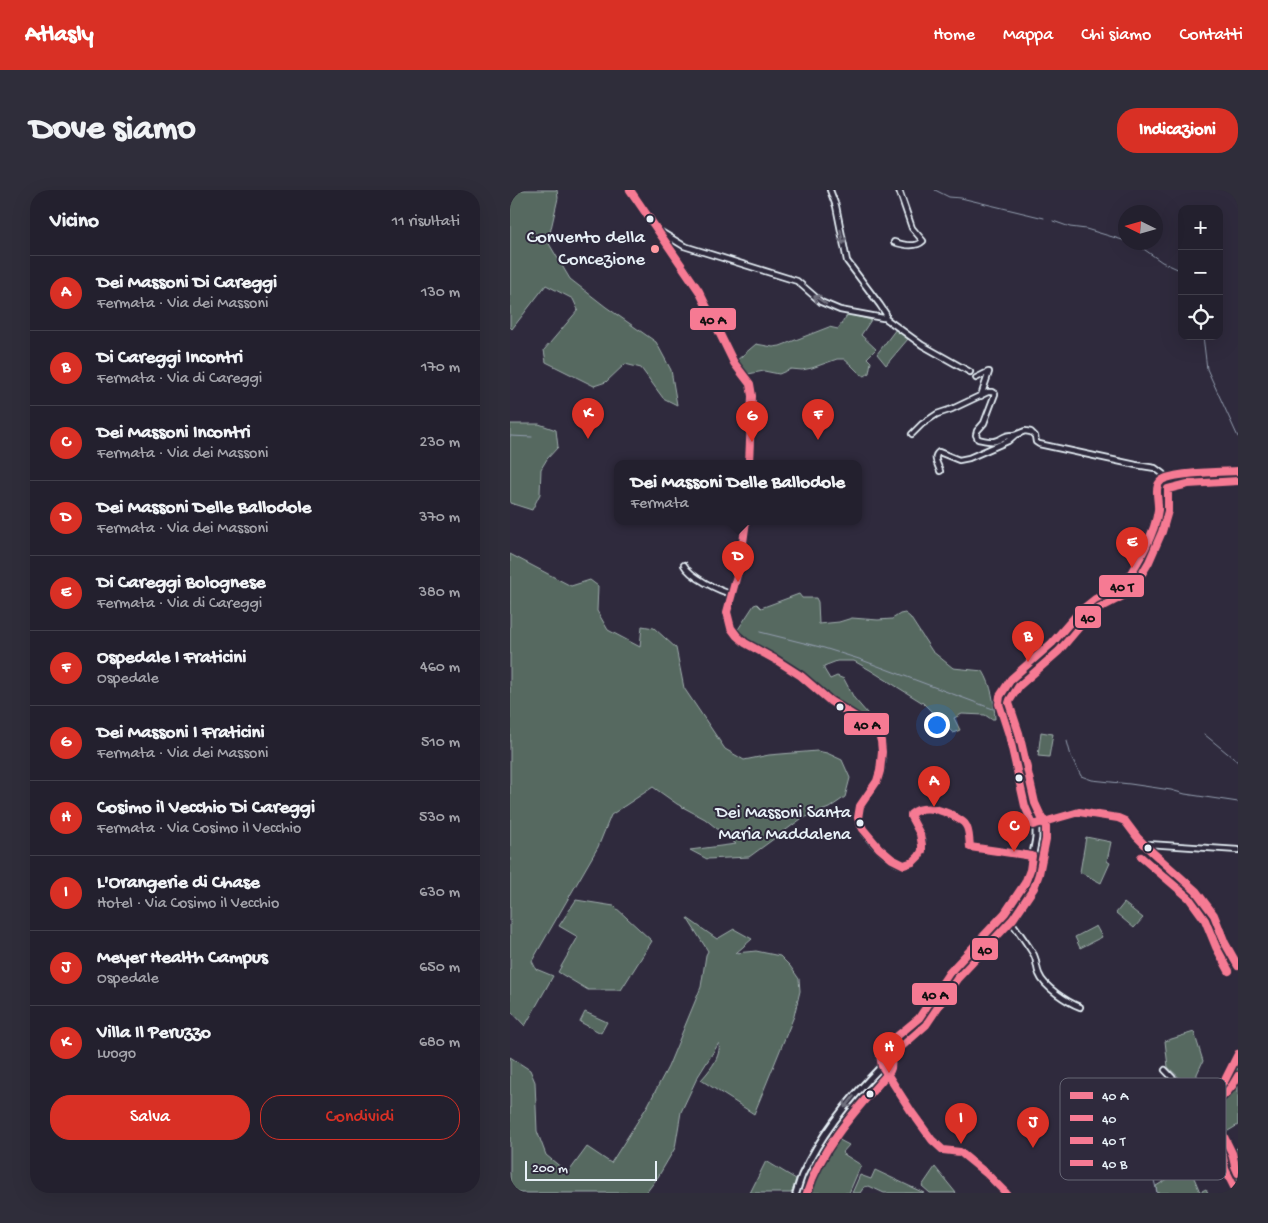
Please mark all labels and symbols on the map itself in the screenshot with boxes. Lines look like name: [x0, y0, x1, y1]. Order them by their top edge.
north arrow: [1118, 205, 1163, 250]
unlabelled marker: [645, 214, 655, 224]
place label: Convento della Concezione: [527, 227, 646, 272]
one-way arrow: [838, 228, 848, 244]
marker: Convento della Concezione: [649, 243, 661, 255]
one-way arrow: [813, 295, 827, 305]
line badge: 40 A: [689, 307, 737, 331]
text: 40 A: [699, 313, 728, 330]
pin: K: [572, 398, 604, 439]
pin: F: [802, 399, 834, 440]
pin: G: [736, 401, 768, 442]
pin: E: [1116, 527, 1148, 568]
pin: D: [722, 541, 754, 582]
line badge: 40 T: [1098, 574, 1145, 598]
text: 40 T: [1109, 580, 1135, 597]
line badge: 40: [1074, 605, 1102, 629]
text: 40: [1080, 611, 1095, 628]
pin: B: [1012, 621, 1044, 662]
unlabelled marker: [835, 702, 845, 712]
line badge: 40 A: [843, 712, 890, 736]
your location: [924, 712, 950, 738]
text: 40 A: [853, 718, 882, 735]
pin: A: [918, 766, 950, 807]
unlabelled marker: [1014, 773, 1024, 783]
place label: Dei Massoni Santa Maria Maddalena: [715, 803, 852, 846]
pin: C: [998, 811, 1030, 852]
marker: Dei Massoni Santa Maria Maddalena: [855, 818, 865, 828]
unlabelled marker: [1143, 843, 1153, 853]
line badge: 40: [971, 937, 999, 961]
text: 40: [977, 943, 992, 960]
line badge: 40 A: [911, 982, 958, 1006]
text: 40 A: [921, 988, 950, 1005]
pin: H: [873, 1032, 905, 1073]
legend: [1060, 1078, 1226, 1180]
unlabelled marker: [865, 1089, 875, 1099]
text: 40 A: [1102, 1089, 1129, 1106]
one-way arrow: [844, 1096, 855, 1109]
pin: I: [945, 1103, 977, 1144]
pin: J: [1017, 1107, 1049, 1148]
text: 40: [1102, 1112, 1117, 1129]
text: 40 T: [1102, 1134, 1126, 1151]
text: 40 B: [1102, 1157, 1128, 1174]
scale bar: [525, 1158, 658, 1181]

